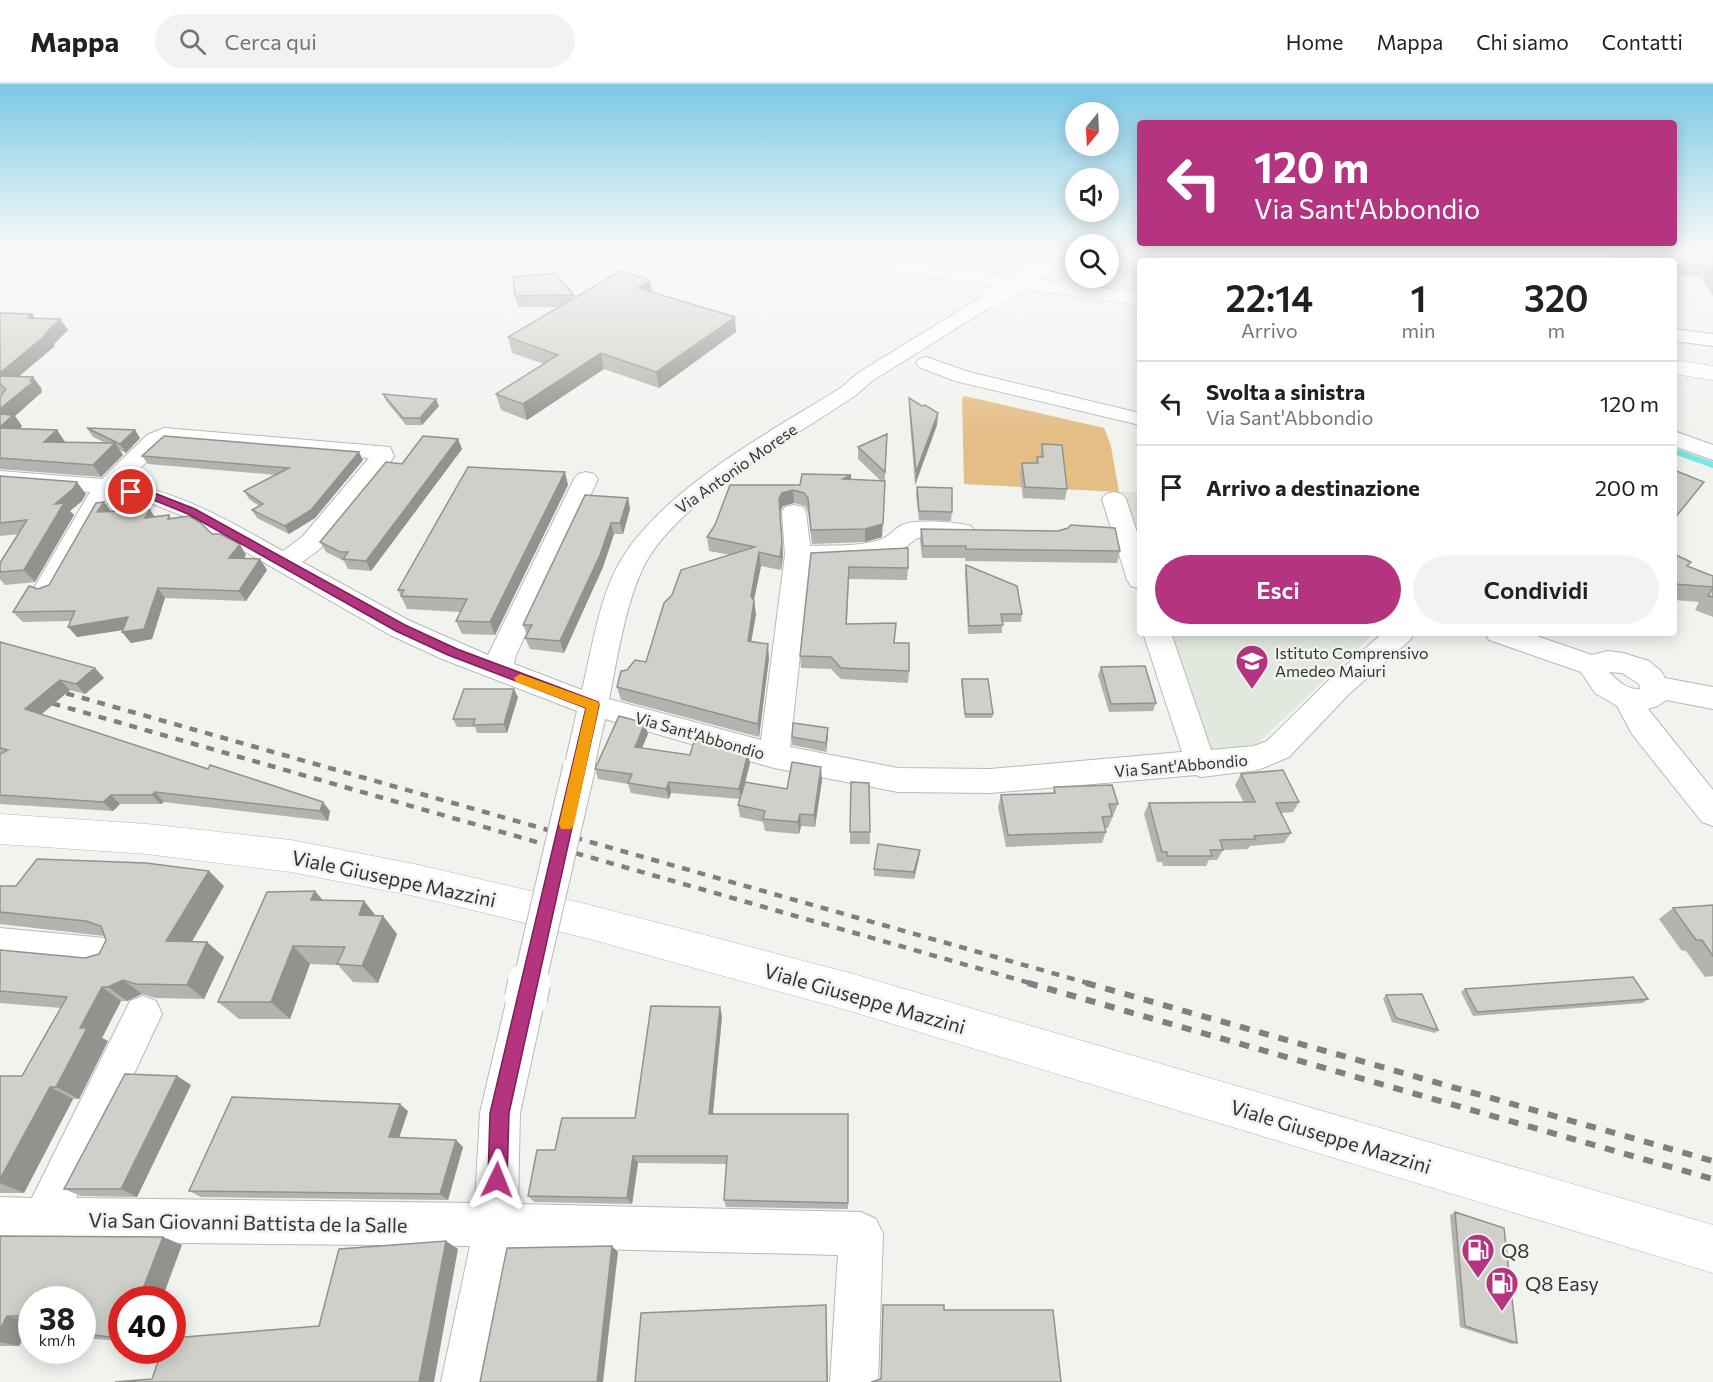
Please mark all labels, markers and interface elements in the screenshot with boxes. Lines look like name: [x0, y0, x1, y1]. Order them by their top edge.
search box: [155, 14, 575, 68]
text: Mappa: [30, 24, 119, 58]
icon: search: [176, 25, 209, 58]
text: Cerca qui: [224, 28, 317, 55]
text: Home: [1286, 29, 1343, 54]
text: Mappa: [1376, 29, 1443, 54]
text: Chi siamo: [1476, 29, 1569, 54]
text: Contatti: [1602, 29, 1683, 54]
north arrow: [1065, 102, 1119, 156]
map controls: [1065, 102, 1119, 288]
text: 120 m: [1254, 140, 1369, 192]
icon: left: [1155, 144, 1233, 222]
button: sound: [1065, 168, 1119, 222]
text: Via Sant'Abbondio: [1254, 192, 1480, 225]
button: search: [1065, 234, 1119, 288]
text: 22:14: [1225, 275, 1313, 319]
text: 1: [1411, 275, 1427, 319]
text: 320: [1524, 275, 1589, 319]
text: Arrivo: [1241, 318, 1298, 342]
text: min: [1402, 318, 1436, 342]
text: m: [1548, 318, 1565, 342]
text: Svolta a sinistra: [1206, 378, 1365, 405]
icon: left: [1155, 387, 1188, 420]
text: 120 m: [1600, 390, 1659, 417]
text: Via Sant'Abbondio: [1206, 405, 1373, 429]
street label: Via Antonio Morese: [672, 419, 800, 517]
pin: [105, 466, 156, 517]
icon: arrive: [1155, 471, 1188, 504]
text: Arrivo a destinazione: [1206, 474, 1420, 501]
text: 200 m: [1595, 474, 1659, 501]
icon: arrive: [114, 475, 147, 508]
button: Esci: [1155, 555, 1401, 624]
button: Condividi: [1413, 555, 1659, 624]
school or university icon: Istituto Comprensivo Amedeo Maiuri: [1234, 643, 1270, 690]
place label: Istituto Comprensivo Amedeo Maiuri: [1275, 643, 1429, 680]
street label: Via Sant'Abbondio: [633, 707, 767, 763]
street label: Via Sant'Abbondio: [1113, 750, 1249, 780]
street label: Viale Giuseppe Mazzini: [290, 845, 498, 911]
street label: Viale Giuseppe Mazzini: [761, 958, 969, 1038]
street label: Viale Giuseppe Mazzini: [1228, 1094, 1434, 1178]
position arrow: [465, 1148, 529, 1212]
street label: Via San Giovanni Battista de la Salle: [88, 1207, 408, 1237]
fuel station icon: Q8: [1460, 1232, 1496, 1279]
place label: Q8: [1501, 1238, 1529, 1262]
fuel station icon: Q8 Easy: [1484, 1265, 1520, 1312]
place label: Q8 Easy: [1525, 1271, 1599, 1295]
speed limit sign: 40: [108, 1286, 186, 1364]
text: 38: [39, 1299, 75, 1336]
text: km/h: [39, 1331, 75, 1349]

